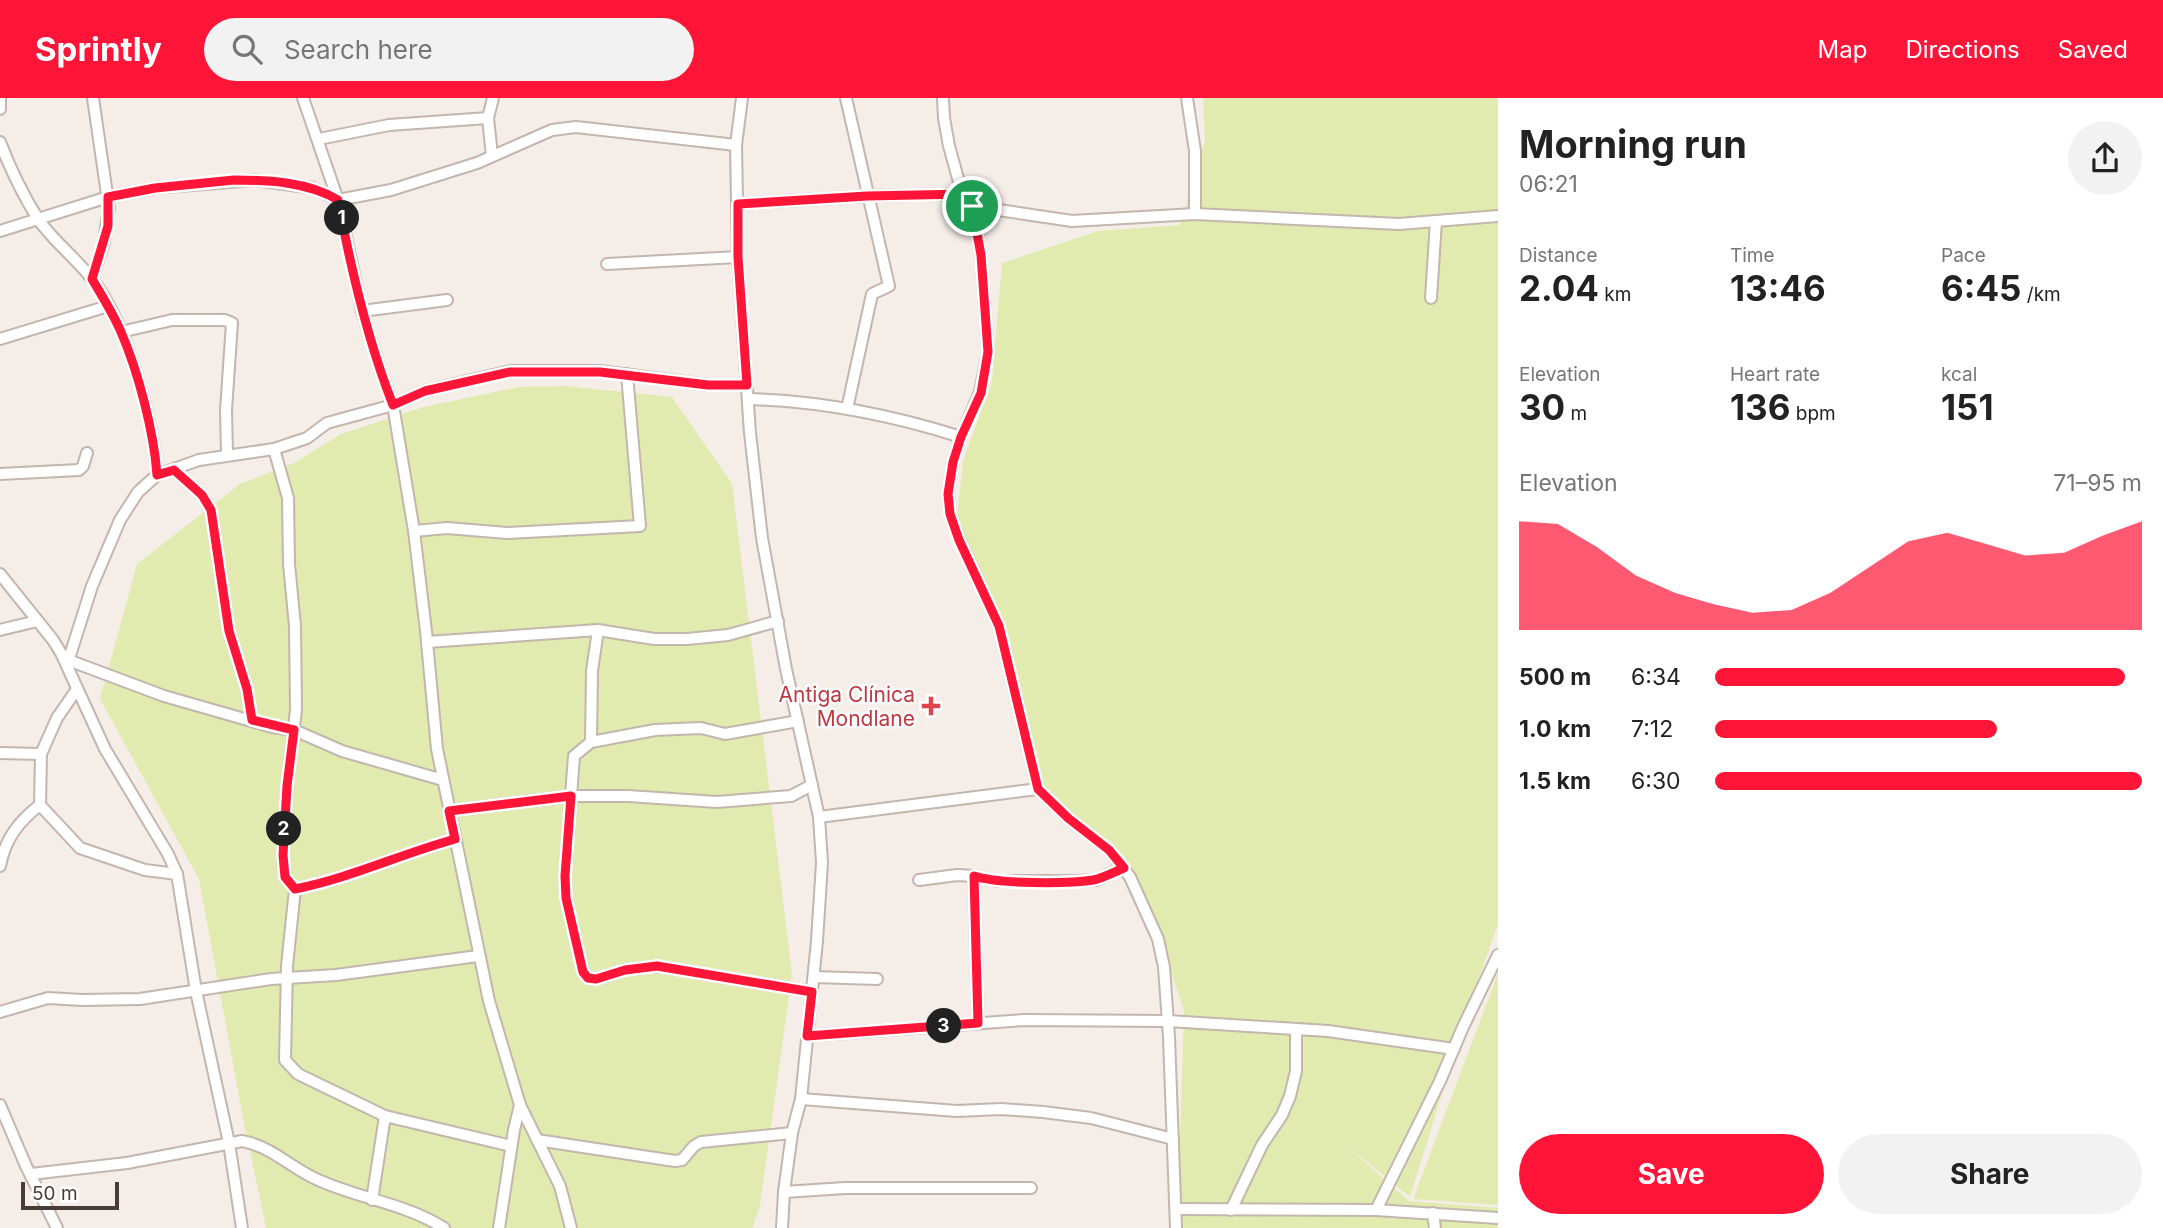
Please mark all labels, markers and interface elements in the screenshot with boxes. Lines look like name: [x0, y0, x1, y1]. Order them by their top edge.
search box: [204, 18, 694, 81]
text: Sprintly: [35, 29, 162, 69]
icon: search: [228, 30, 266, 68]
text: Search here: [284, 34, 433, 65]
text: Map: [1818, 35, 1867, 64]
text: Directions: [1905, 35, 2020, 64]
text: Saved: [2058, 35, 2128, 64]
text: Morning run: [1519, 121, 1747, 167]
button: share: [2068, 121, 2142, 195]
text: 06:21: [1519, 170, 1578, 198]
pin: [942, 176, 1002, 236]
icon: arrive: [953, 187, 991, 225]
pin: 1: [324, 200, 360, 236]
text: 1: [337, 206, 346, 229]
text: Distance: [1519, 244, 1597, 267]
text: Time: [1730, 244, 1775, 267]
text: Pace: [1941, 244, 1986, 267]
text: 2.04: [1519, 267, 1599, 309]
text: 13:46: [1730, 267, 1826, 309]
text: 6:45: [1941, 267, 2021, 309]
text: km: [1599, 283, 1631, 306]
text: /km: [2021, 283, 2061, 306]
text: Elevation: [1519, 363, 1600, 386]
text: Heart rate: [1730, 363, 1820, 386]
text: kcal: [1941, 363, 1977, 386]
text: 30: [1519, 386, 1565, 428]
text: 136: [1730, 386, 1790, 428]
text: 151: [1941, 386, 1994, 428]
text: m: [1565, 402, 1587, 425]
text: bpm: [1790, 402, 1836, 425]
text: Elevation: [1519, 469, 1618, 497]
text: 71–95 m: [2053, 469, 2142, 497]
text: 500 m: [1519, 663, 1591, 691]
text: 6:34: [1631, 663, 1681, 691]
place label: Antiga Clínica Mondlane: [779, 682, 915, 731]
marker: Antiga Clínica Mondlane: [921, 696, 941, 716]
text: 1.0 km: [1519, 715, 1591, 743]
text: 7:12: [1631, 715, 1673, 743]
text: 1.5 km: [1519, 767, 1591, 795]
text: 6:30: [1631, 767, 1681, 795]
pin: 2: [266, 812, 302, 846]
text: 2: [278, 817, 289, 840]
pin: 3: [926, 1009, 962, 1044]
text: 3: [937, 1014, 950, 1037]
button: Save: [1519, 1134, 1824, 1214]
button: Share: [1838, 1134, 2142, 1214]
scale bar: [21, 1179, 119, 1211]
text: 50 m: [32, 1182, 78, 1205]

